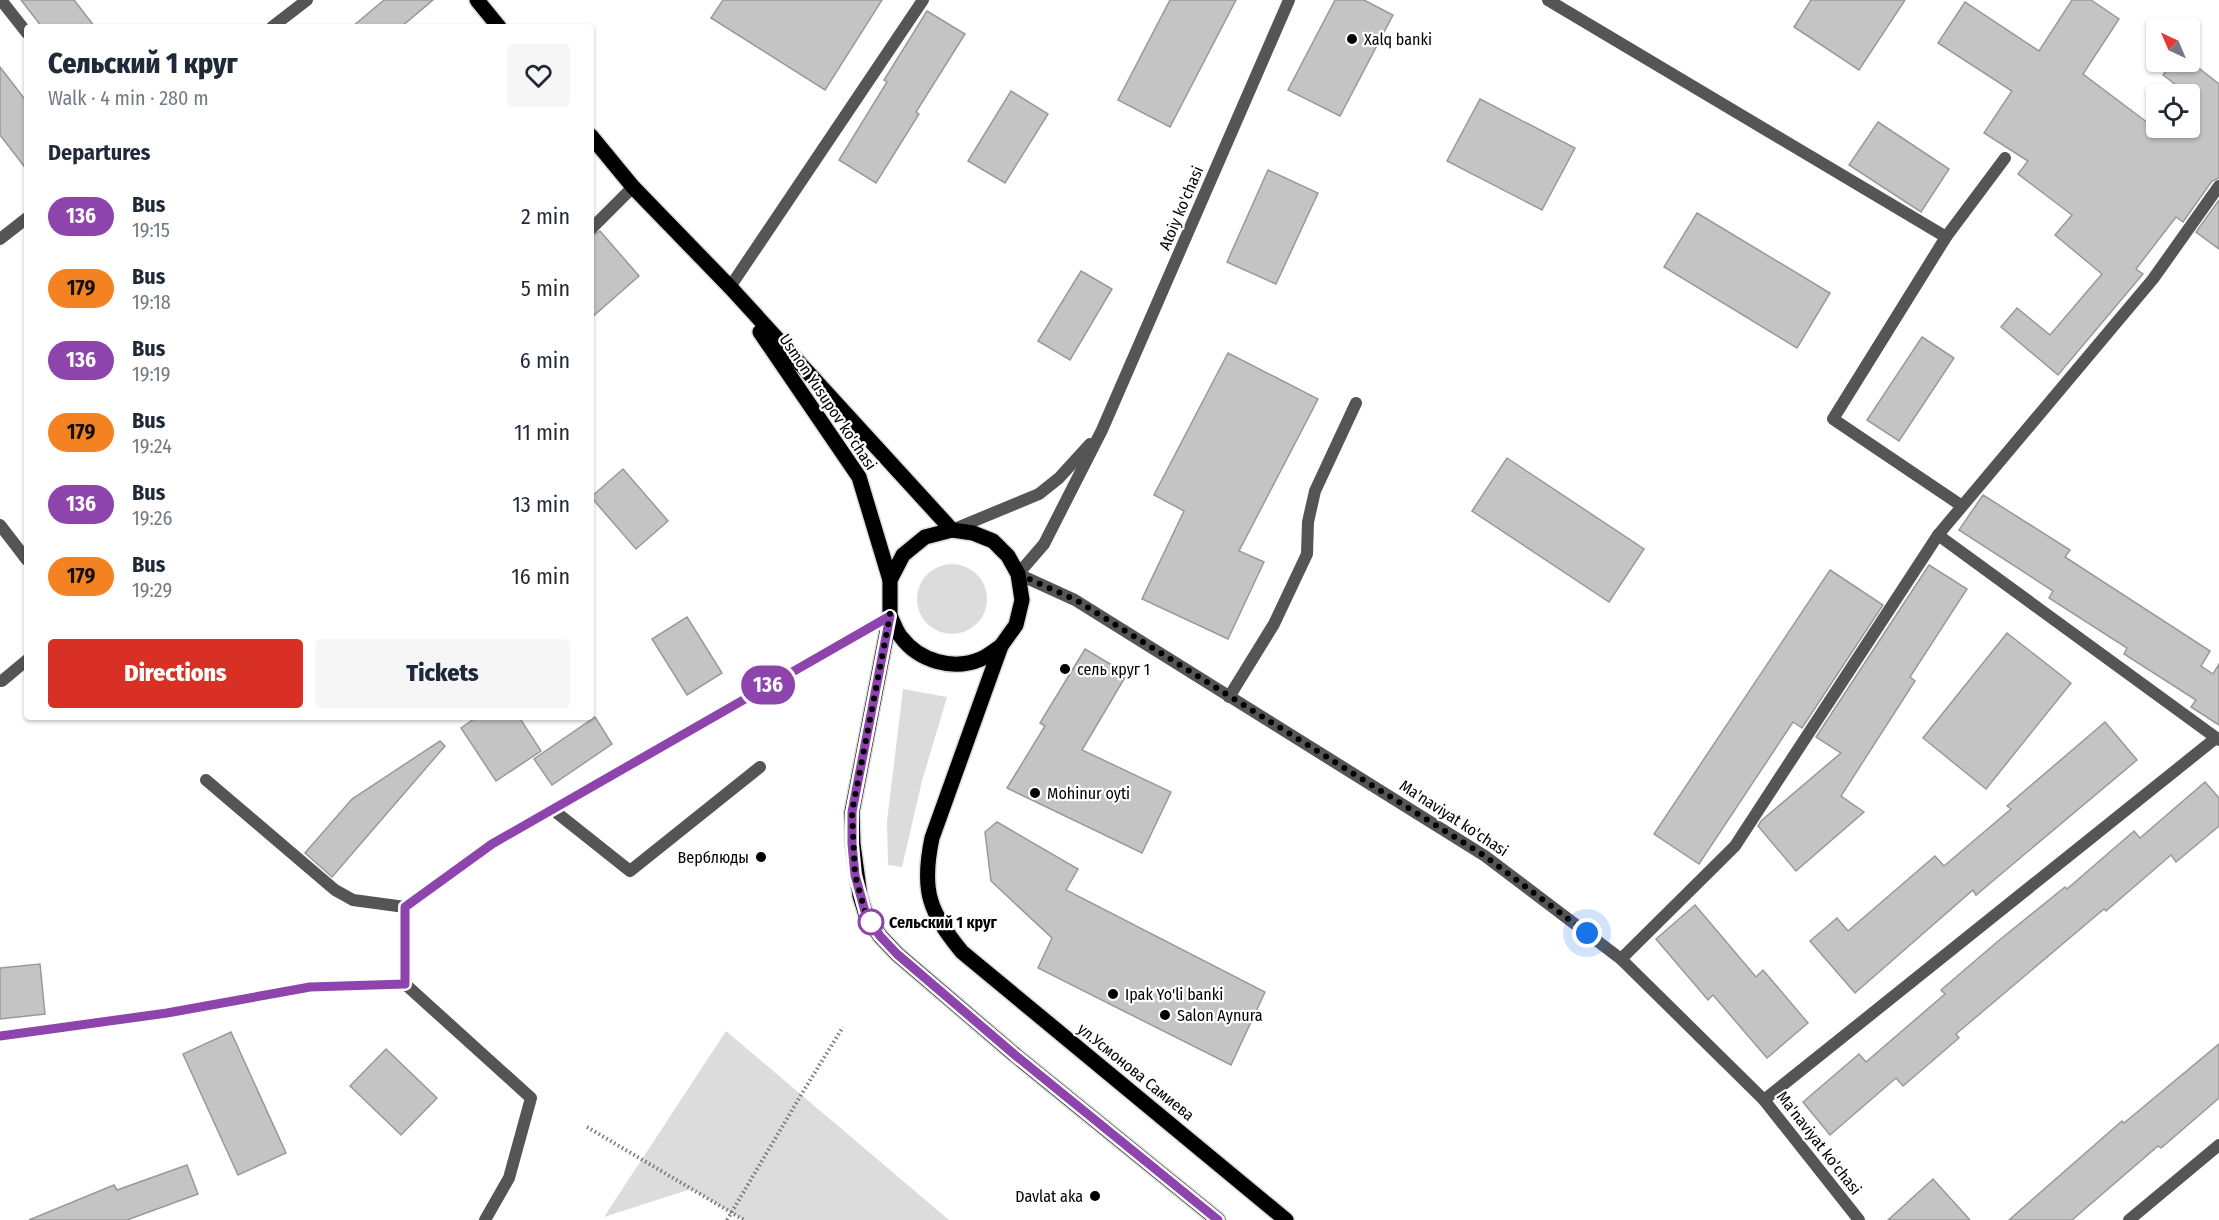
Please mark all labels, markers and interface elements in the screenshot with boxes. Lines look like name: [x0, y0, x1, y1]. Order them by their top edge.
north arrow: [2146, 18, 2200, 72]
map controls: [2146, 18, 2200, 138]
place label: Xalq banki: [1364, 30, 1432, 49]
marker: Xalq banki: [1345, 32, 1359, 46]
button: heart: [507, 44, 570, 107]
text: Сельский 1 круг: [48, 47, 238, 80]
button: locate: [2146, 84, 2200, 138]
text: Walk · 4 min · 280 m: [48, 86, 209, 110]
text: Departures: [48, 139, 150, 166]
street label: Atoiy ko'chasi: [1155, 163, 1207, 253]
text: Bus: [132, 191, 165, 218]
text: 136: [66, 203, 96, 229]
text: 2 min: [521, 203, 570, 230]
text: 19:15: [132, 218, 170, 242]
text: Bus: [132, 263, 165, 290]
text: 179: [67, 275, 95, 301]
text: 5 min: [521, 275, 570, 302]
text: 19:18: [132, 290, 171, 314]
street label: Usmon Yusupov ko'chasi: [775, 330, 881, 474]
text: Bus: [132, 335, 165, 362]
text: 136: [66, 347, 96, 373]
text: 6 min: [520, 347, 570, 374]
text: 19:19: [132, 362, 170, 386]
text: Bus: [132, 407, 165, 434]
text: 179: [67, 419, 95, 445]
text: 11 min: [514, 419, 570, 446]
text: 19:24: [132, 434, 172, 458]
text: Bus: [132, 479, 165, 506]
text: 136: [66, 491, 96, 517]
text: 13 min: [512, 491, 570, 518]
text: 19:26: [132, 506, 173, 530]
text: Bus: [132, 551, 165, 578]
text: 179: [67, 563, 95, 589]
text: 16 min: [511, 563, 570, 590]
text: 19:29: [132, 578, 172, 602]
button: Directions: [48, 639, 303, 708]
button: Tickets: [315, 639, 570, 708]
place label: сель круг 1: [1077, 660, 1150, 679]
marker: сель круг 1: [1058, 662, 1072, 676]
line badge: 136: [734, 666, 802, 704]
text: 136: [753, 672, 783, 698]
street label: Ma'naviyat ko'chasi: [1396, 776, 1512, 860]
place label: Mohinur oyti: [1047, 784, 1130, 803]
marker: Mohinur oyti: [1028, 786, 1042, 800]
place label: Верблюды: [678, 848, 749, 867]
marker: Верблюды: [754, 850, 768, 864]
marker: Сельский 1 круг: [858, 909, 884, 935]
place label: Сельский 1 круг: [889, 913, 998, 932]
your location: [1572, 918, 1602, 948]
place label: Ipak Yo'li banki: [1125, 985, 1223, 1004]
marker: Ipak Yo'li banki: [1106, 987, 1120, 1001]
place label: Salon Aynura: [1177, 1006, 1263, 1025]
marker: Salon Aynura: [1158, 1008, 1172, 1022]
street label: ул.Усмонова Самиева: [1074, 1019, 1198, 1125]
street label: Ma'naviyat ko'chasi: [1773, 1088, 1865, 1198]
place label: Davlat aka: [1015, 1187, 1083, 1206]
marker: Davlat aka: [1088, 1189, 1102, 1203]

